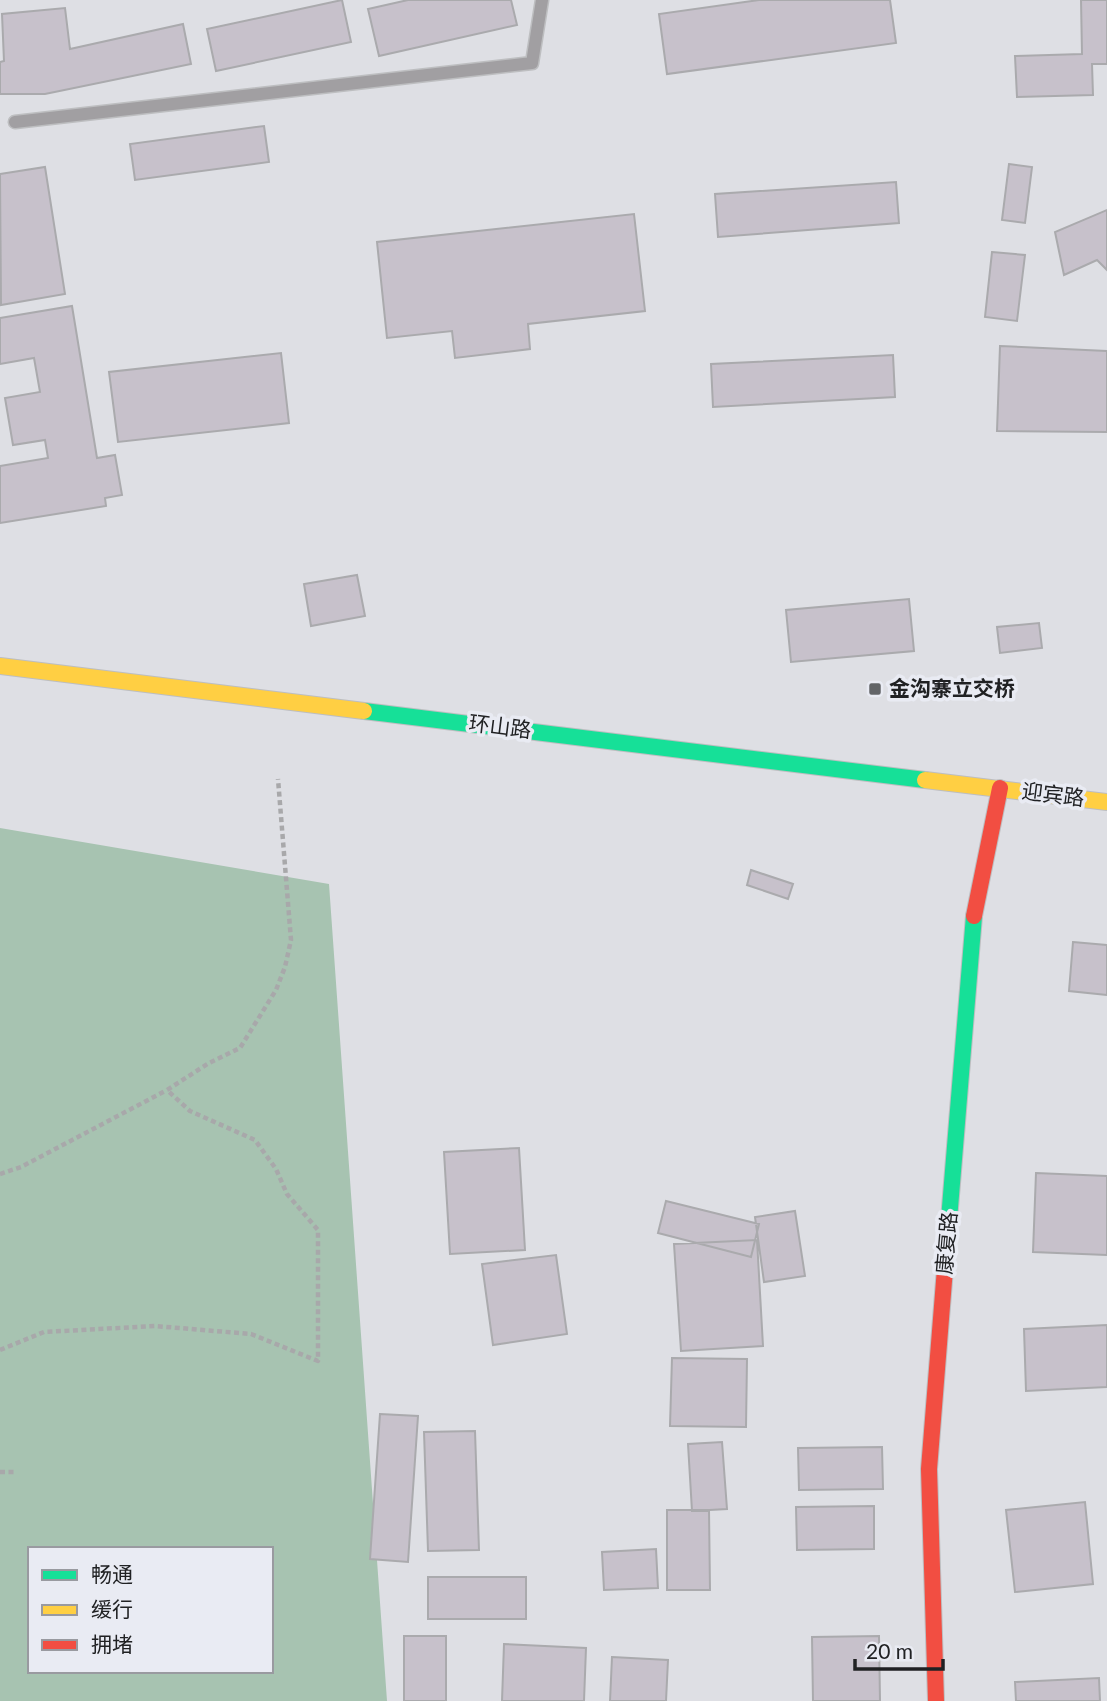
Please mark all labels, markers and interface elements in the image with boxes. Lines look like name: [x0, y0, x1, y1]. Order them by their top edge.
place label: 金沟寨立交桥: [889, 675, 1015, 700]
marker: 金沟寨立交桥: [867, 681, 883, 697]
street label: 环山路: [467, 709, 533, 742]
street label: 迎宾路: [1020, 777, 1086, 810]
street label: 康复路: [930, 1210, 961, 1275]
legend: [28, 1547, 273, 1673]
text: 畅通: [91, 1561, 133, 1586]
text: 缓行: [91, 1596, 133, 1621]
scale bar: [855, 1628, 942, 1672]
text: 拥堵: [91, 1631, 133, 1656]
text: 20 m: [866, 1638, 913, 1663]

